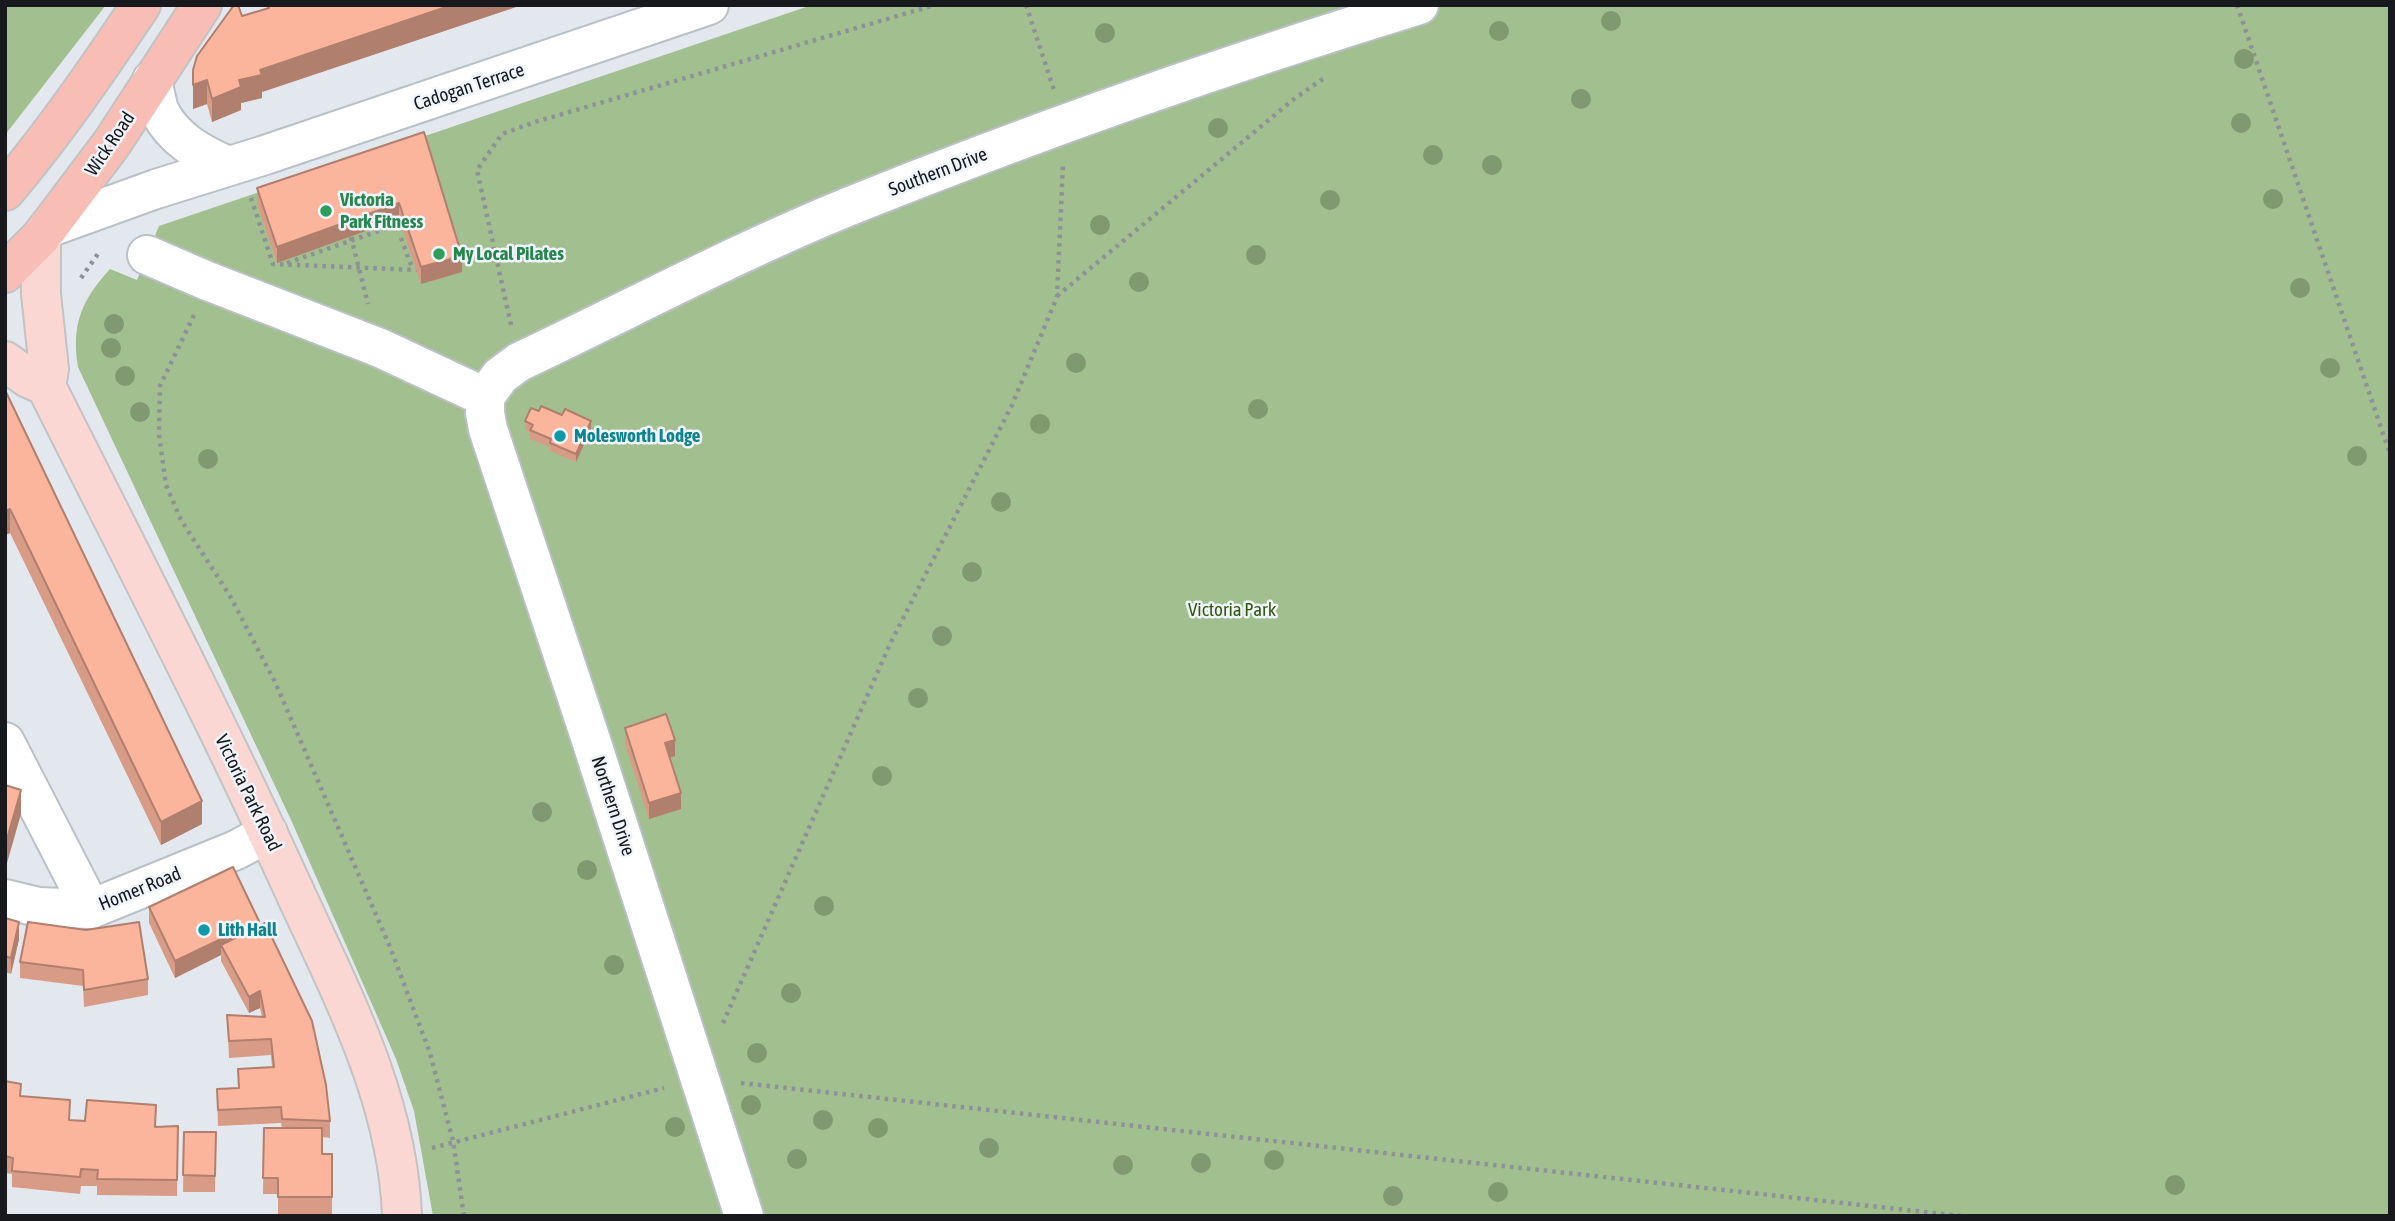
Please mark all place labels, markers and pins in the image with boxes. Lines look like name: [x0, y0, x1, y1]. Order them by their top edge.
place label: Victoria Park Fitness: [340, 189, 423, 233]
marker: Victoria Park Fitness: [318, 203, 334, 219]
place label: My Local Pilates: [453, 243, 564, 265]
marker: My Local Pilates: [431, 246, 447, 262]
place label: Molesworth Lodge: [574, 425, 700, 447]
marker: Molesworth Lodge: [552, 428, 568, 444]
place label: Lith Hall: [218, 919, 277, 941]
marker: Lith Hall: [196, 922, 212, 938]

